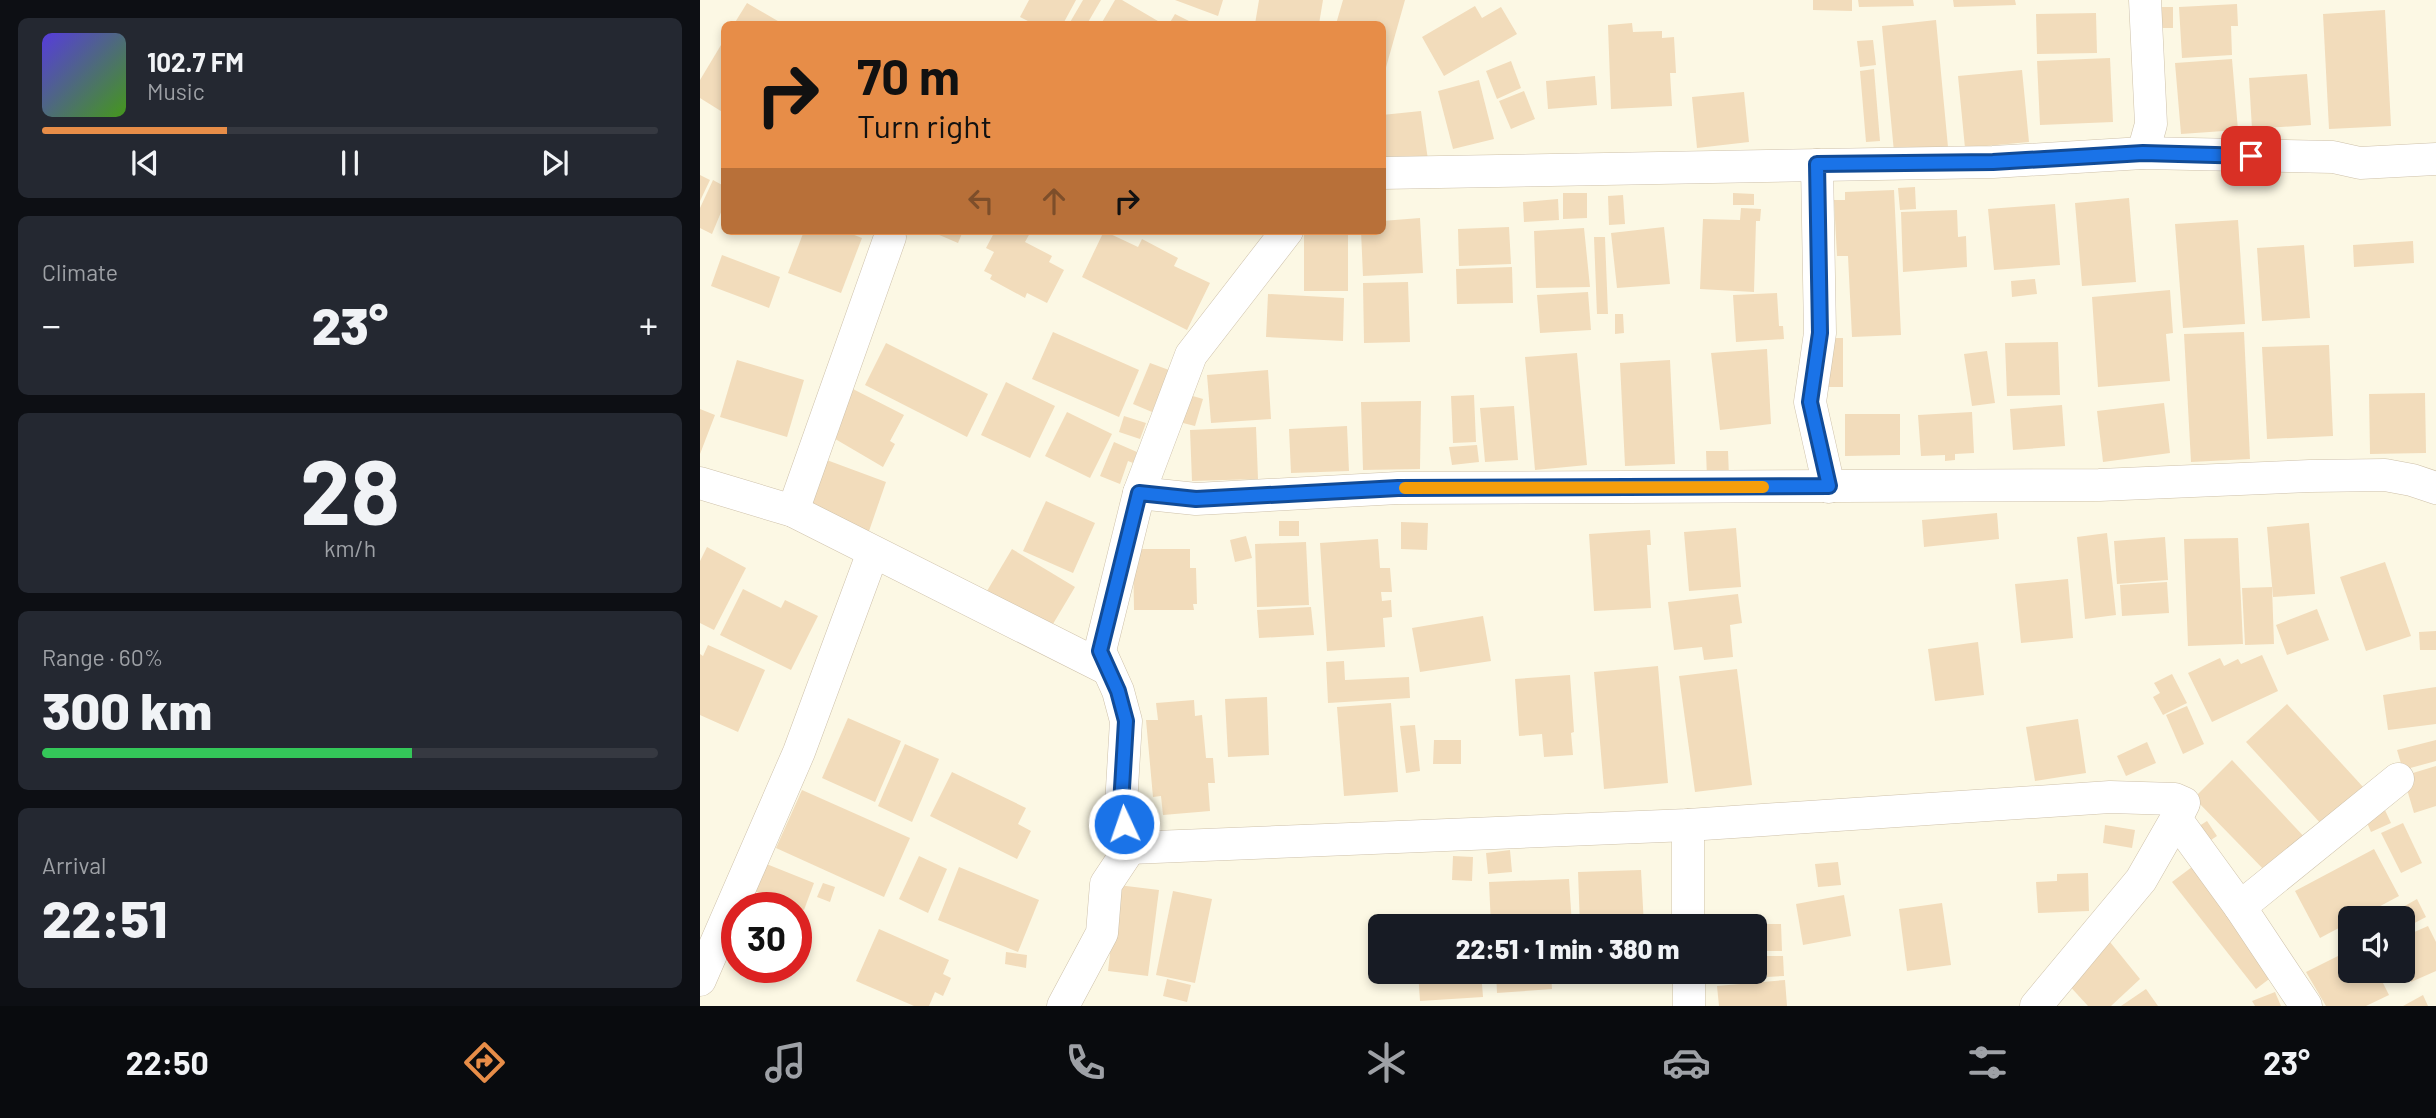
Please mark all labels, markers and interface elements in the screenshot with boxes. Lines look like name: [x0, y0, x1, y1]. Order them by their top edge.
text: 102.7 FM: [147, 46, 244, 77]
text: 70 m: [857, 46, 960, 105]
icon: right: [742, 49, 833, 140]
text: Music: [147, 77, 205, 105]
text: Turn right: [857, 106, 992, 144]
pin: [2221, 126, 2281, 186]
icon: arrive: [2232, 137, 2270, 175]
icon: previous: [126, 144, 164, 182]
icon: pause: [331, 144, 369, 182]
icon: next: [536, 144, 574, 182]
icon: left: [962, 182, 1000, 220]
icon: ahead: [1035, 182, 1073, 220]
icon: right: [1108, 182, 1146, 220]
text: Climate: [42, 258, 118, 286]
text: 23°: [312, 293, 388, 355]
text: −: [42, 301, 61, 347]
text: +: [639, 301, 658, 347]
text: 28: [300, 434, 400, 543]
text: km/h: [324, 534, 376, 562]
text: Range · 60%: [42, 643, 163, 671]
text: 300 km: [42, 678, 212, 740]
position arrow: [1087, 787, 1161, 861]
text: Arrival: [42, 851, 106, 879]
text: 22:51: [42, 886, 167, 948]
speed limit sign: 30: [721, 892, 812, 983]
map controls: [2338, 906, 2415, 983]
button: sound: [2338, 906, 2415, 983]
text: 22:51 · 1 min · 380 m: [1456, 933, 1679, 964]
icon: directions: [460, 1038, 509, 1087]
icon: music: [761, 1038, 810, 1087]
icon: phone: [1061, 1038, 1110, 1087]
icon: climate: [1362, 1038, 1411, 1087]
icon: car: [1662, 1038, 1711, 1087]
icon: filters: [1963, 1038, 2012, 1087]
text: 22:50: [126, 1043, 209, 1081]
text: 23°: [2263, 1043, 2310, 1081]

